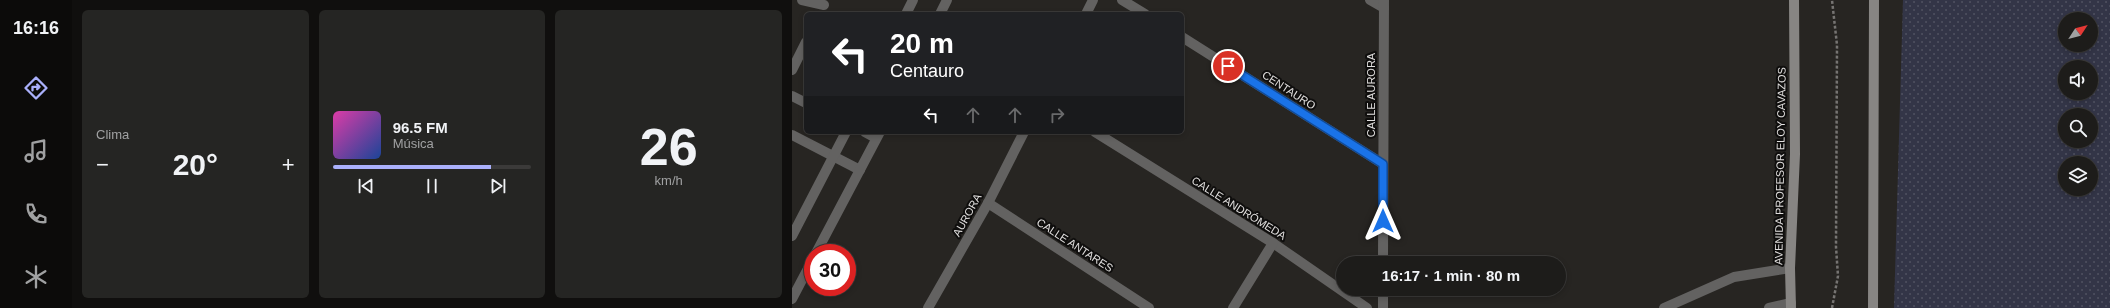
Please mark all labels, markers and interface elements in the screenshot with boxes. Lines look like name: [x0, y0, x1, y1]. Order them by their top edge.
north arrow: [2058, 12, 2098, 52]
map controls: [2058, 12, 2098, 196]
text: 16:16: [13, 18, 59, 38]
icon: left: [824, 28, 876, 80]
text: 20 m: [890, 28, 954, 59]
pin: [1211, 49, 1245, 83]
street label: CALLE AURORA: [1365, 52, 1377, 137]
icon: arrive: [1217, 55, 1239, 77]
button: sound: [2058, 60, 2098, 100]
text: Centauro: [890, 61, 964, 81]
street label: AVENIDA PROFESOR ELOY CAVAZOS: [1772, 67, 1788, 265]
street label: CENTAURO: [1260, 68, 1318, 112]
icon: directions: [22, 74, 50, 102]
icon: left: [920, 104, 942, 126]
icon: ahead: [962, 104, 984, 126]
icon: ahead: [1004, 104, 1026, 126]
icon: right: [1046, 104, 1068, 126]
button: search: [2058, 108, 2098, 148]
text: 26: [640, 118, 698, 176]
text: 96.5 FM: [393, 119, 448, 136]
text: Clima: [96, 127, 129, 142]
text: Música: [393, 136, 434, 151]
icon: music: [22, 137, 50, 165]
text: 20°: [173, 148, 218, 181]
text: −: [96, 152, 109, 177]
text: +: [282, 152, 295, 177]
button: layers: [2058, 156, 2098, 196]
text: km/h: [655, 173, 683, 188]
street label: CALLE ANDRÓMEDA: [1190, 174, 1289, 242]
icon: previous: [355, 175, 377, 197]
icon: pause: [421, 175, 443, 197]
icon: next: [487, 175, 509, 197]
street label: AURORA: [950, 191, 984, 238]
icon: phone: [22, 200, 50, 228]
position arrow: [1362, 200, 1404, 242]
street label: CALLE ANTARES: [1035, 216, 1115, 274]
speed limit sign: 30: [804, 244, 856, 296]
icon: climate: [22, 263, 50, 291]
text: 16:17 · 1 min · 80 m: [1382, 267, 1520, 284]

